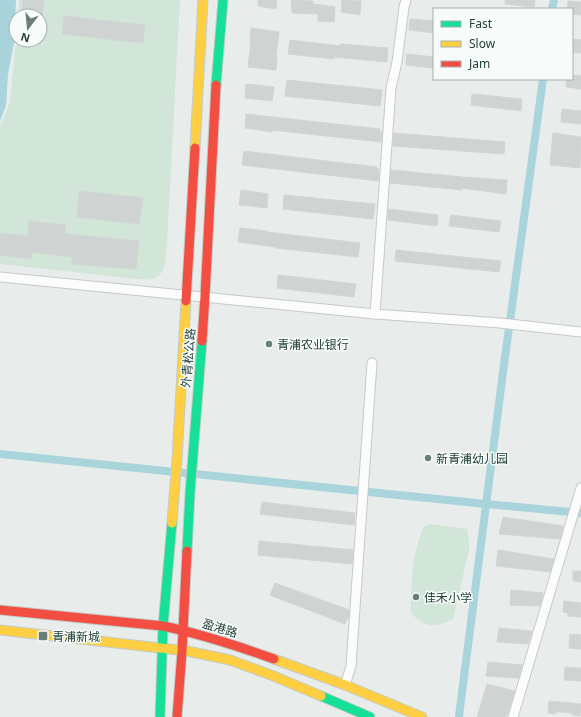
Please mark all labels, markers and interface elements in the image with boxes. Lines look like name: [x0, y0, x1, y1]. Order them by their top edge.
north arrow: [8, 8, 48, 48]
legend: [433, 8, 573, 80]
text: Fast: [469, 15, 493, 32]
text: N: [19, 30, 31, 47]
text: Slow: [469, 35, 496, 52]
text: Jam: [468, 55, 490, 72]
street label: 外青松公路: [177, 327, 199, 389]
place label: 青浦农业银行: [277, 336, 349, 353]
marker: 青浦农业银行: [264, 339, 274, 349]
place label: 新青浦幼儿园: [436, 450, 508, 467]
marker: 新青浦幼儿园: [423, 453, 433, 463]
place label: 佳禾小学: [424, 589, 472, 606]
marker: 佳禾小学: [411, 592, 421, 602]
street label: 盈港路: [200, 615, 240, 641]
place label: 青浦新城: [52, 628, 100, 645]
marker: 青浦新城: [37, 630, 49, 642]

